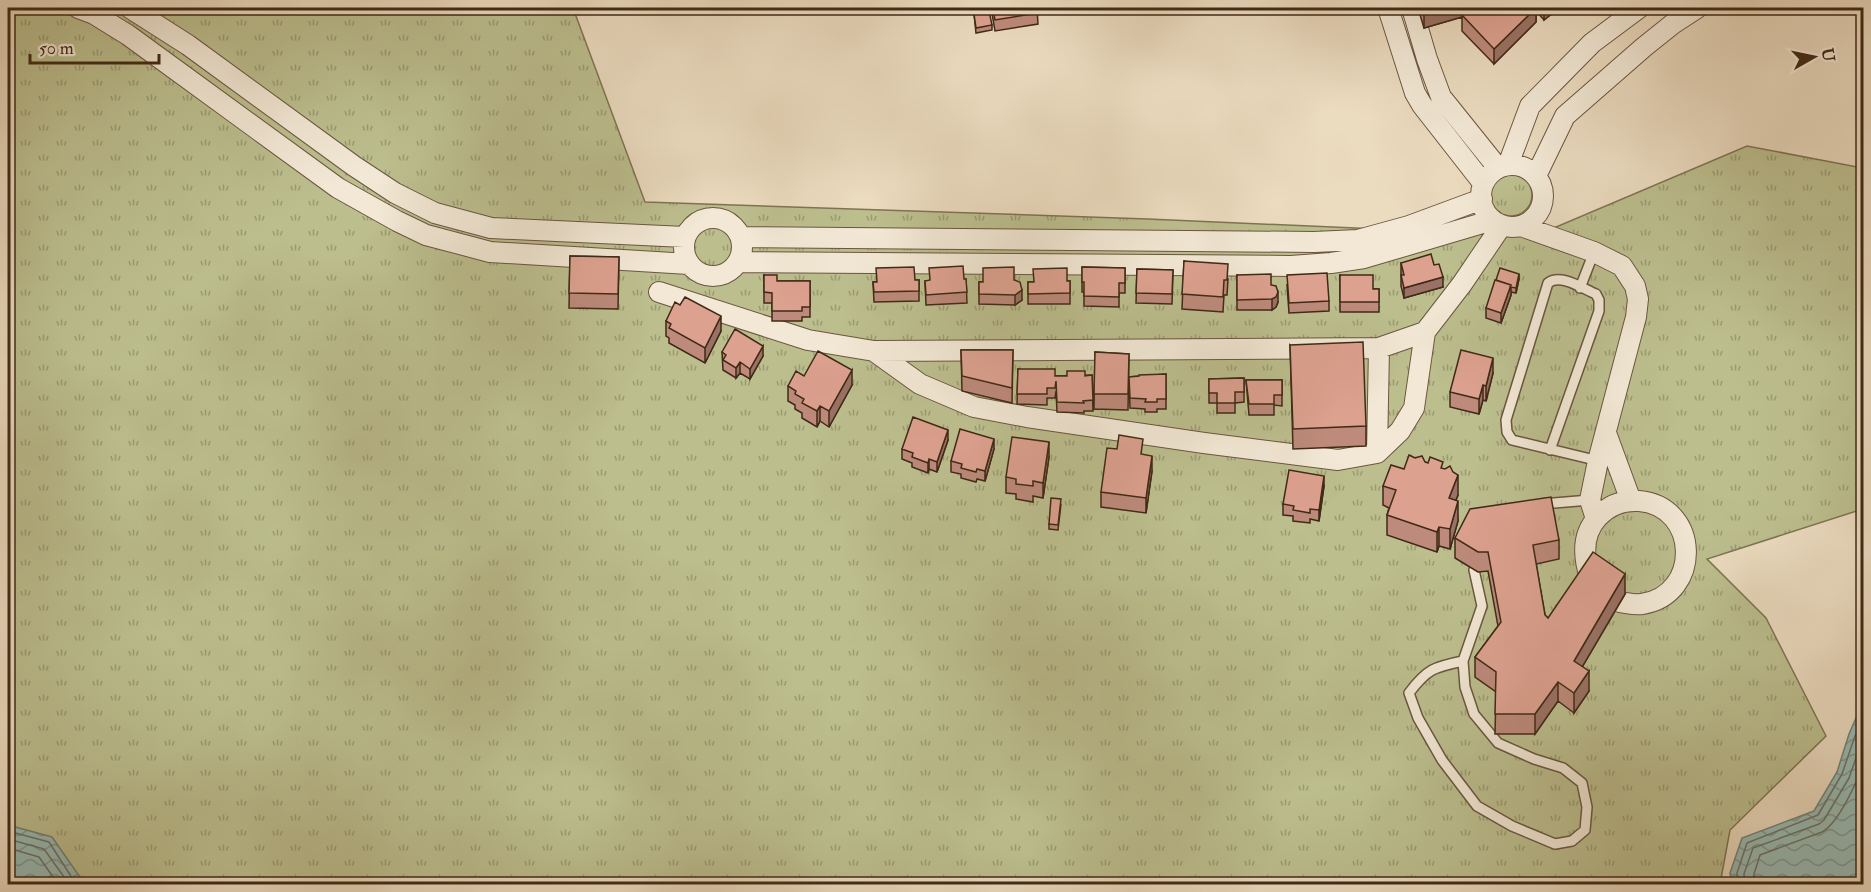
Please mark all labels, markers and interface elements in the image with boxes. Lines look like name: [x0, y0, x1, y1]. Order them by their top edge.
scale bar: [30, 27, 159, 65]
north arrow: [1784, 27, 1844, 87]
text: 50 m: [39, 37, 74, 60]
text: U: [1817, 47, 1839, 64]

